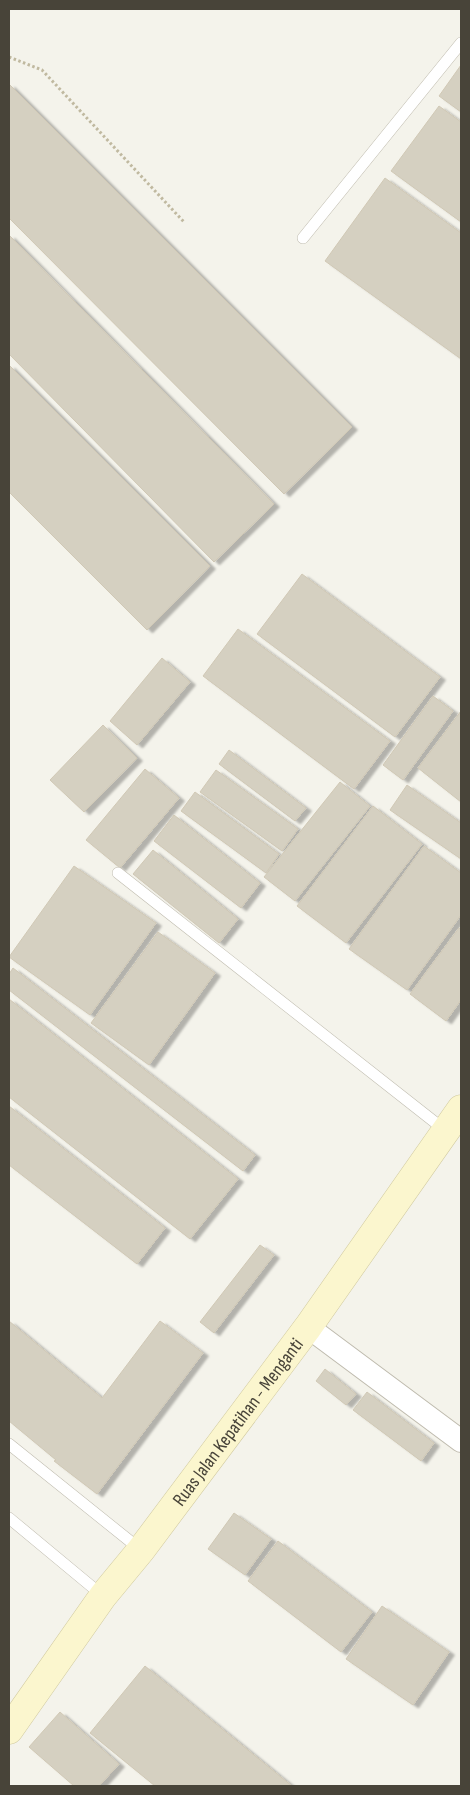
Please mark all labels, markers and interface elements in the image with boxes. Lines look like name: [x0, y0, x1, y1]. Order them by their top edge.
street label: Ruas Jalan Kepatihan - Menganti: [168, 1334, 309, 1511]

